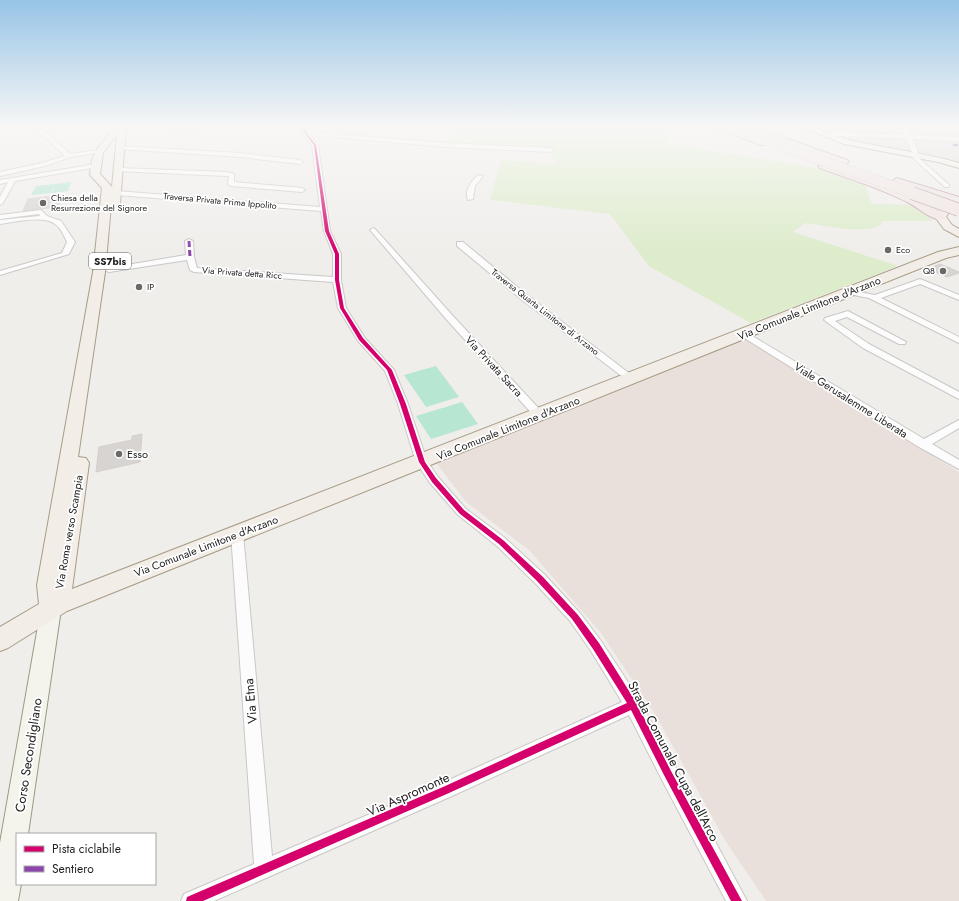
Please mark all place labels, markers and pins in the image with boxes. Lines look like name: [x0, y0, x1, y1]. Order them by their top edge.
place label: Chiesa della Resurrezione del Signore: [51, 191, 148, 214]
marker: Chiesa della Resurrezione del Signore: [38, 198, 48, 208]
place label: Eco: [896, 243, 910, 256]
marker: Eco: [883, 245, 893, 255]
place label: Q8: [923, 264, 935, 277]
marker: Q8: [938, 266, 948, 276]
place label: IP: [147, 280, 154, 293]
marker: IP: [134, 282, 144, 292]
place label: Esso: [127, 446, 148, 462]
marker: Esso: [114, 449, 124, 459]

